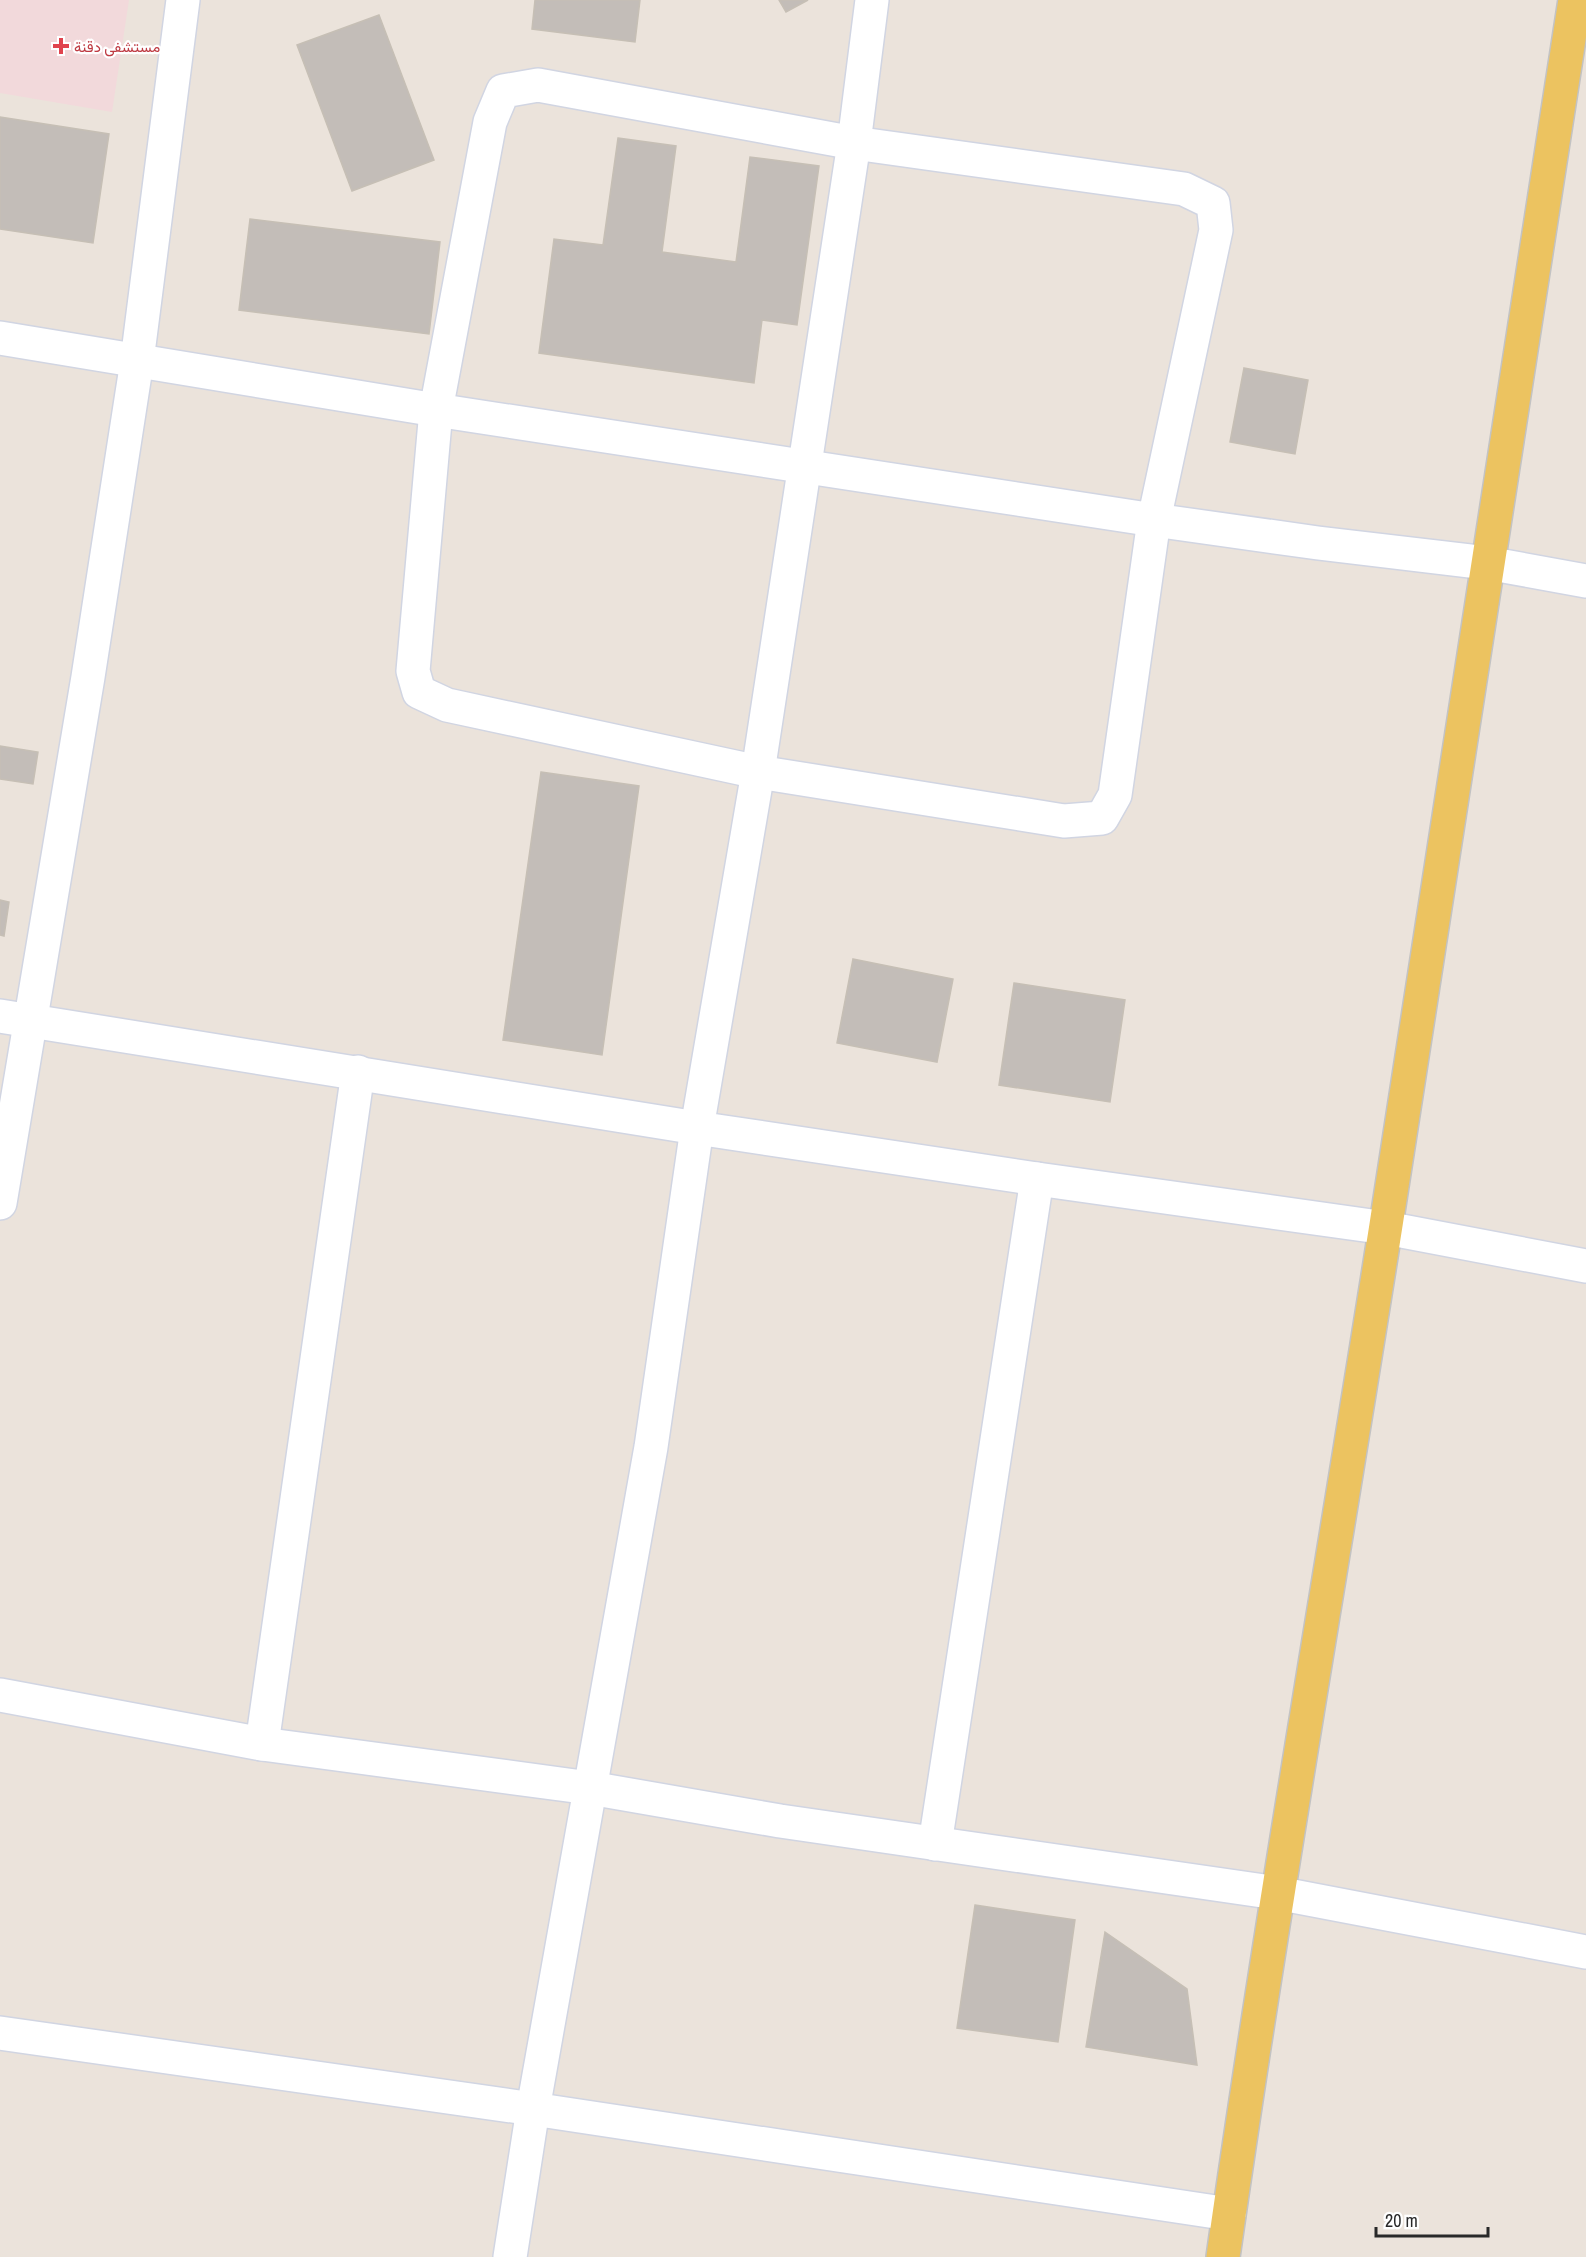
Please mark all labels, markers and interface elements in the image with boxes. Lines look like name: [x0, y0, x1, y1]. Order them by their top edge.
place label: مستشفى دقنة: [74, 36, 160, 57]
marker: مستشفى دقنة: [52, 37, 70, 55]
scale bar: [1376, 2200, 1488, 2238]
text: 20 m: [1385, 2208, 1418, 2233]

